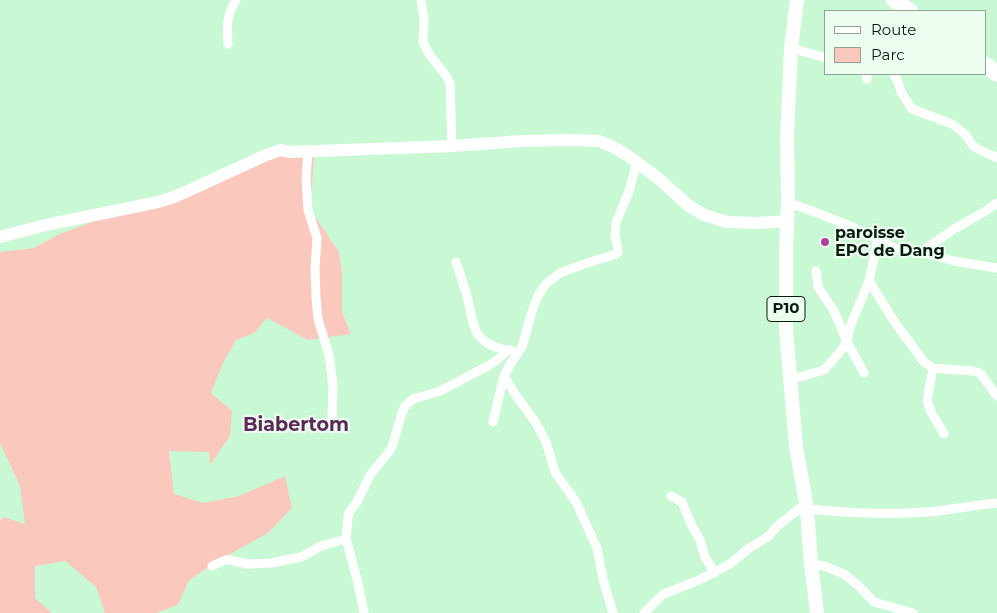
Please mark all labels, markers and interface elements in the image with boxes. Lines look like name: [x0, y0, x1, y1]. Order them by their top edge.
legend: [824, 10, 987, 75]
text: Route: [871, 20, 916, 39]
text: Parc: [871, 45, 905, 64]
place label: paroisse EPC de Dang: [835, 223, 945, 261]
marker: paroisse EPC de Dang: [819, 236, 831, 248]
road number: P10: [767, 296, 805, 322]
district label: Biabertom: [243, 414, 349, 436]

